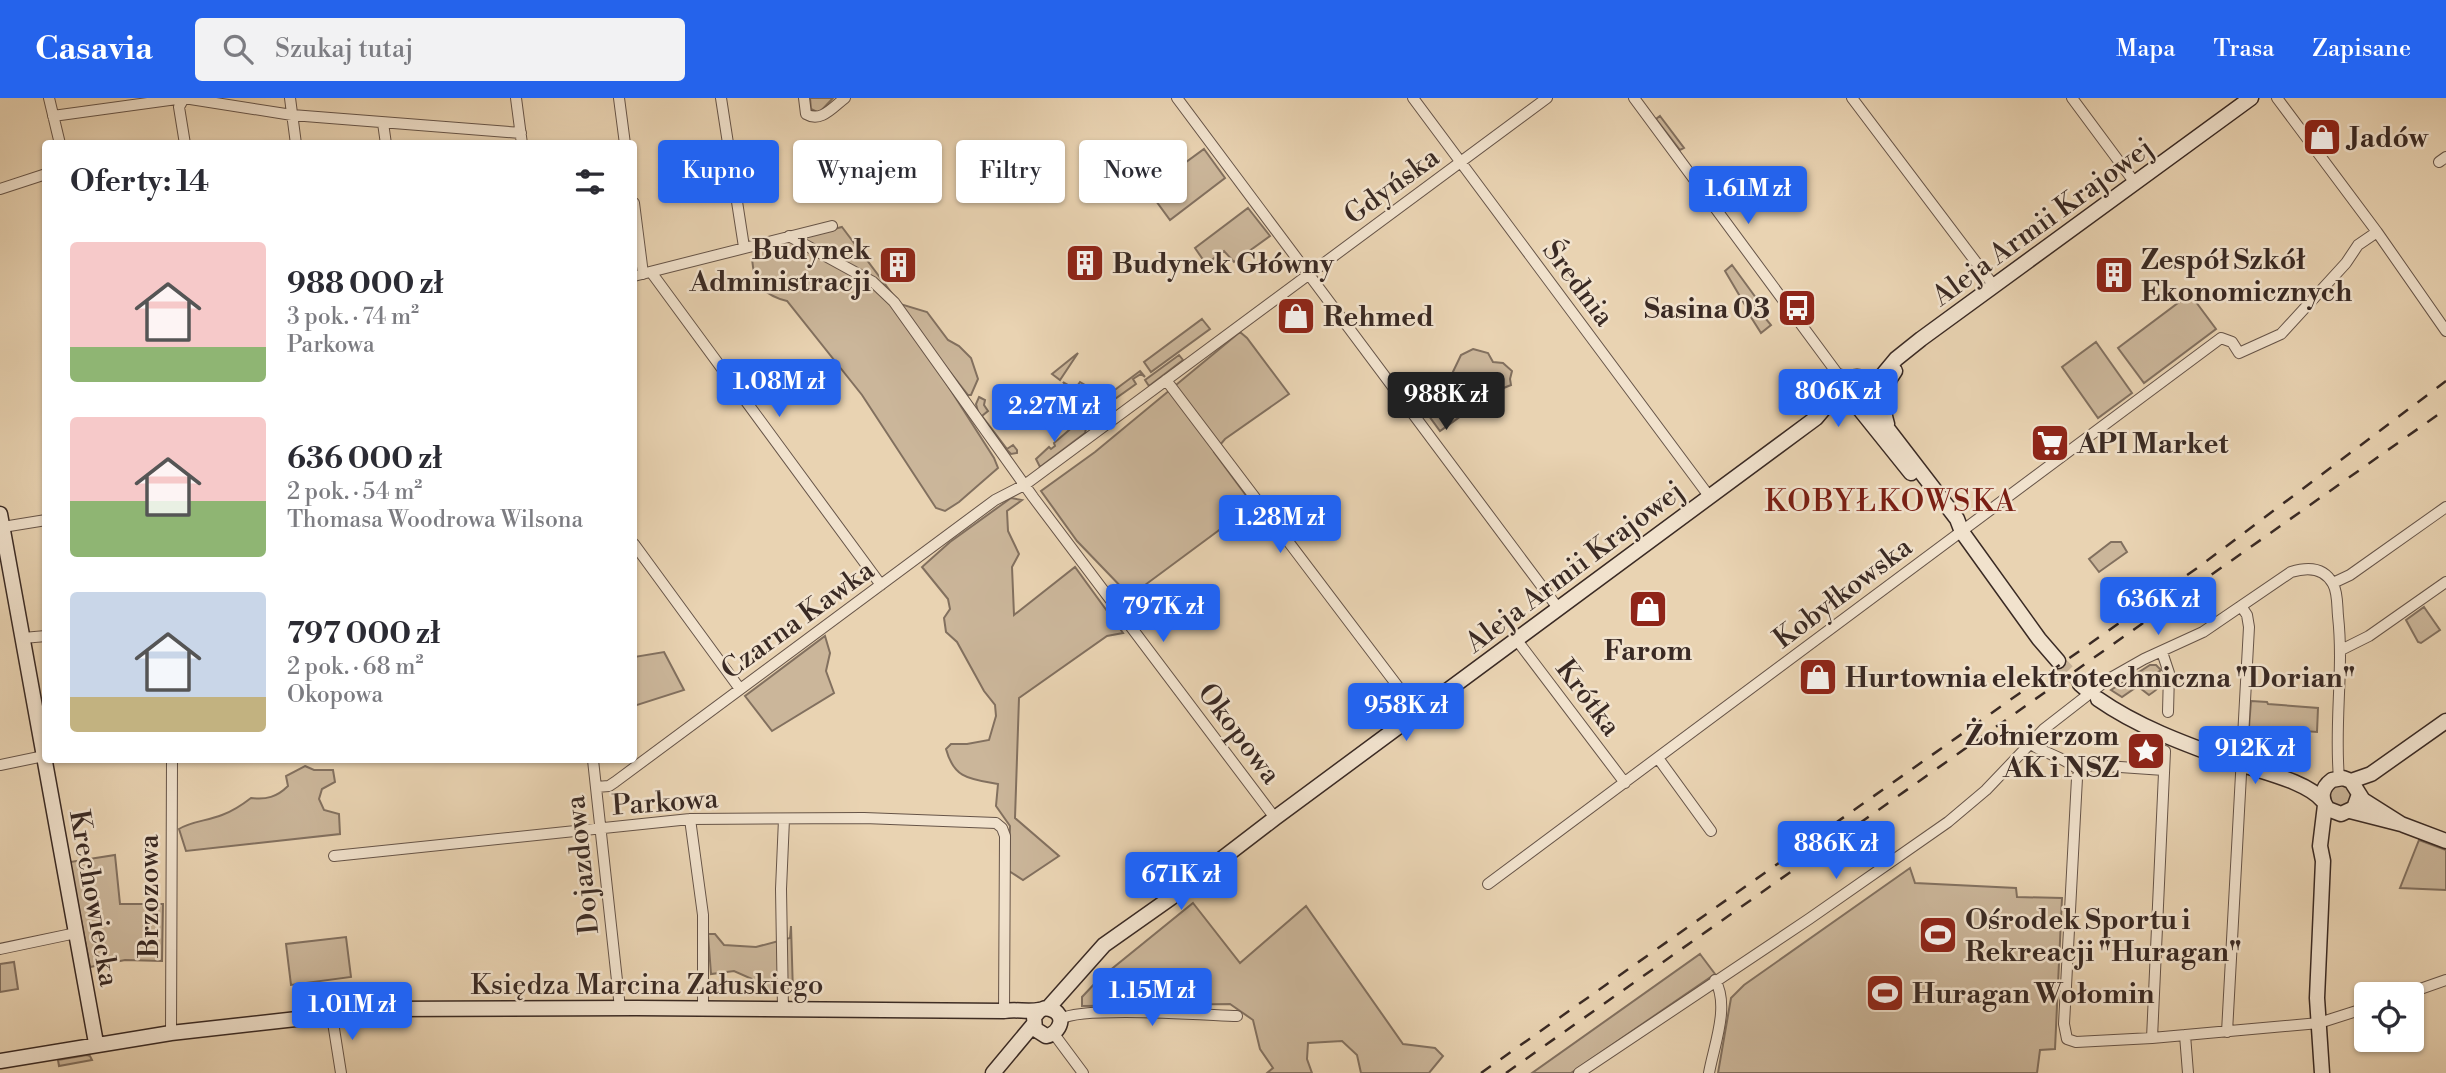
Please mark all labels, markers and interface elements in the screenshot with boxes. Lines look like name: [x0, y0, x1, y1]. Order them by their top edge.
search box: [195, 18, 685, 81]
text: Casavia: [35, 29, 153, 70]
icon: search: [219, 30, 257, 68]
text: Szukaj tutaj: [275, 33, 414, 65]
text: Mapa: [2116, 34, 2175, 64]
text: Trasa: [2213, 34, 2274, 64]
text: Zapisane: [2312, 34, 2411, 64]
shop icon: Jadów: [2301, 116, 2343, 158]
place label: Jadów: [2345, 121, 2429, 156]
street label: Aleja Armii Krajowej: [1925, 130, 2160, 315]
chip: Kupno: [658, 140, 779, 203]
chip: Wynajem: [793, 140, 942, 203]
chip: Filtry: [956, 140, 1065, 203]
chip: Nowe: [1079, 140, 1187, 203]
street label: Gdyńska: [1337, 140, 1447, 232]
text: Oferty: 14: [70, 163, 209, 201]
icon: filters: [571, 163, 609, 201]
pin: 1.61M zł: [1676, 166, 1820, 226]
text: 1.61M zł: [1705, 175, 1791, 203]
place label: Budynek Administracji: [688, 233, 872, 300]
street label: Średnia: [1534, 233, 1623, 334]
building icon: Budynek Główny: [1064, 242, 1106, 284]
place label: Zespół Szkół Ekonomicznych: [2141, 243, 2352, 310]
building icon: Budynek Administracji: [877, 244, 919, 286]
place label: Budynek Główny: [1112, 247, 1335, 282]
building icon: Zespół Szkół Ekonomicznych: [2093, 254, 2135, 296]
text: 988 000 zł: [287, 265, 443, 303]
icon: home: [126, 270, 210, 354]
bus stop icon: Sasina 03: [1776, 287, 1818, 329]
place label: Sasina 03: [1644, 292, 1770, 327]
shop icon: Rehmed: [1275, 295, 1317, 337]
place label: Rehmed: [1323, 300, 1434, 335]
text: 3 pok. · 74 m²: [287, 303, 419, 331]
text: Parkowa: [287, 331, 375, 359]
pin: 1.08M zł: [707, 360, 851, 419]
text: 1.08M zł: [733, 368, 825, 396]
pin: 806K zł: [1773, 370, 1903, 429]
pin: 988K zł: [1381, 372, 1511, 432]
text: 806K zł: [1795, 378, 1881, 406]
text: 988K zł: [1404, 381, 1488, 409]
pin: 2.27M zł: [982, 384, 1126, 444]
text: 2.27M zł: [1008, 393, 1100, 421]
supermarket icon: API Market: [2029, 422, 2071, 464]
place label: API Market: [2076, 427, 2230, 462]
text: 636 000 zł: [287, 440, 442, 478]
icon: home: [126, 445, 210, 529]
street label: Aleja Armii Krajowej: [1458, 474, 1691, 661]
text: 2 pok. · 54 m²: [287, 478, 422, 506]
district label: KOBYŁKOWSKA: [1765, 483, 2017, 521]
pin: 1.28M zł: [1208, 496, 1352, 555]
text: 1.28M zł: [1235, 504, 1325, 532]
text: Thomasa Woodrowa Wilsona: [287, 506, 583, 534]
street label: Kobyłkowska: [1767, 529, 1920, 657]
street label: Czarna Kawka: [715, 553, 882, 687]
pin: 636K zł: [2093, 578, 2223, 637]
pin: 797K zł: [1098, 584, 1228, 644]
text: 636K zł: [2116, 586, 2200, 614]
shop icon: Farom: [1627, 588, 1669, 630]
text: 797K zł: [1122, 593, 1204, 621]
text: 797 000 zł: [287, 615, 440, 653]
icon: home: [126, 620, 210, 704]
place label: Farom: [1604, 634, 1693, 669]
text: 2 pok. · 68 m²: [287, 653, 424, 681]
street label: Krótka: [1548, 653, 1629, 744]
shop icon: Hurtownia elektrotechniczna "Dorian": [1797, 656, 1839, 698]
place label: Hurtownia elektrotechniczna "Dorian": [1845, 661, 2355, 696]
street label: Okopowa: [1190, 677, 1288, 792]
text: Okopowa: [287, 681, 383, 709]
pin: 958K zł: [1341, 684, 1471, 743]
text: 958K zł: [1364, 692, 1448, 720]
place label: Żołnierzom AK i NSZ: [1965, 717, 2120, 786]
pin: 912K zł: [2190, 726, 2320, 786]
place icon: Żołnierzom AK i NSZ: [2125, 730, 2167, 772]
text: 912K zł: [2215, 735, 2295, 763]
street label: Parkowa: [611, 781, 720, 824]
street label: Dojazdowa: [558, 793, 607, 936]
street label: Krechowiecka: [61, 807, 126, 990]
pin: 886K zł: [1771, 822, 1901, 881]
text: 886K zł: [1794, 830, 1878, 858]
street label: Brzozowa: [132, 834, 167, 959]
pin: 671K zł: [1116, 852, 1246, 912]
text: 671K zł: [1141, 861, 1221, 889]
place label: Ośrodek Sportu i Rekreacji "Huragan": [1965, 903, 2242, 970]
sports icon: Ośrodek Sportu i Rekreacji "Huragan": [1917, 914, 1959, 956]
street label: Księdza Marcina Załuskiego: [470, 968, 824, 1003]
pin: 1.15M zł: [1080, 968, 1224, 1028]
sports icon: Huragan Wołomin: [1864, 972, 1906, 1014]
text: 1.15M zł: [1109, 977, 1195, 1005]
place label: Huragan Wołomin: [1912, 977, 2154, 1012]
pin: 1.01M zł: [280, 982, 424, 1042]
map controls: [2354, 982, 2424, 1052]
button: locate: [2354, 982, 2424, 1052]
text: 1.01M zł: [308, 991, 396, 1019]

